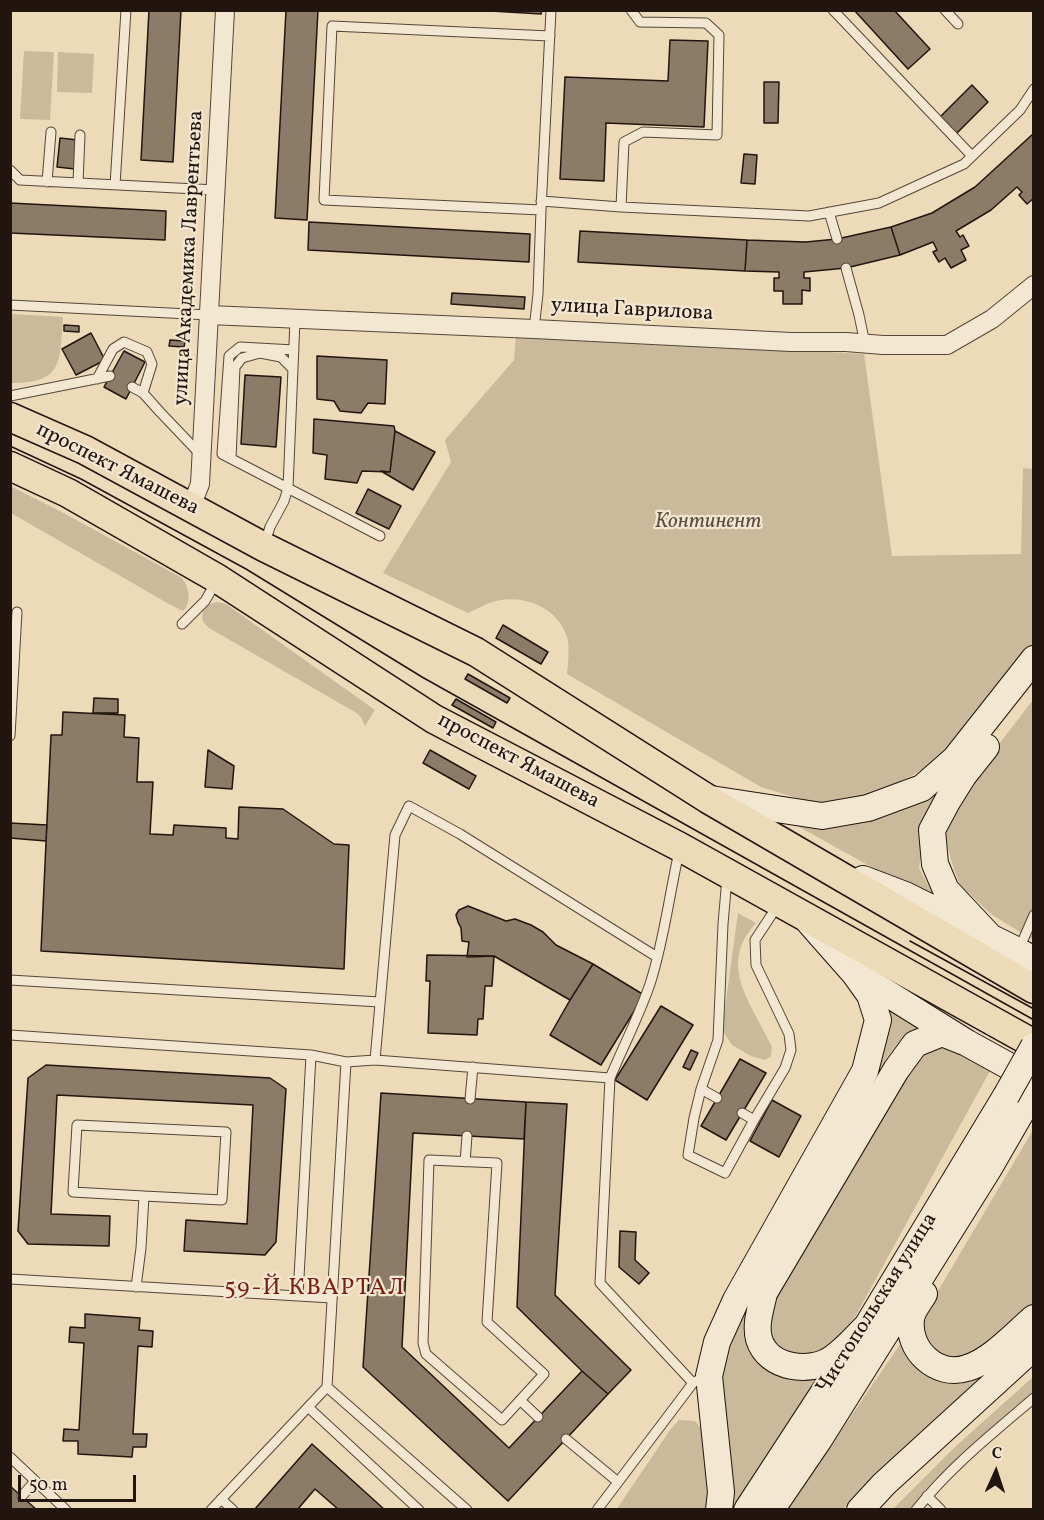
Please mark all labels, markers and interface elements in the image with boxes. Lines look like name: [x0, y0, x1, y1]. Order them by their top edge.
street label: улица Академика Лаврентьева: [170, 110, 210, 406]
street label: улица Гаврилова: [550, 294, 714, 328]
street label: проспект Ямашева: [31, 418, 203, 522]
park label: Континент: [655, 510, 761, 536]
street label: проспект Ямашева: [433, 709, 603, 815]
street label: Чистопольская улица: [812, 1209, 944, 1399]
district label: 59-Й КВАРТАЛ: [224, 1276, 406, 1304]
north arrow: [966, 1442, 1026, 1502]
text: С: [991, 1443, 1003, 1465]
scale bar: [21, 1463, 140, 1501]
text: 50 m: [29, 1473, 68, 1498]

